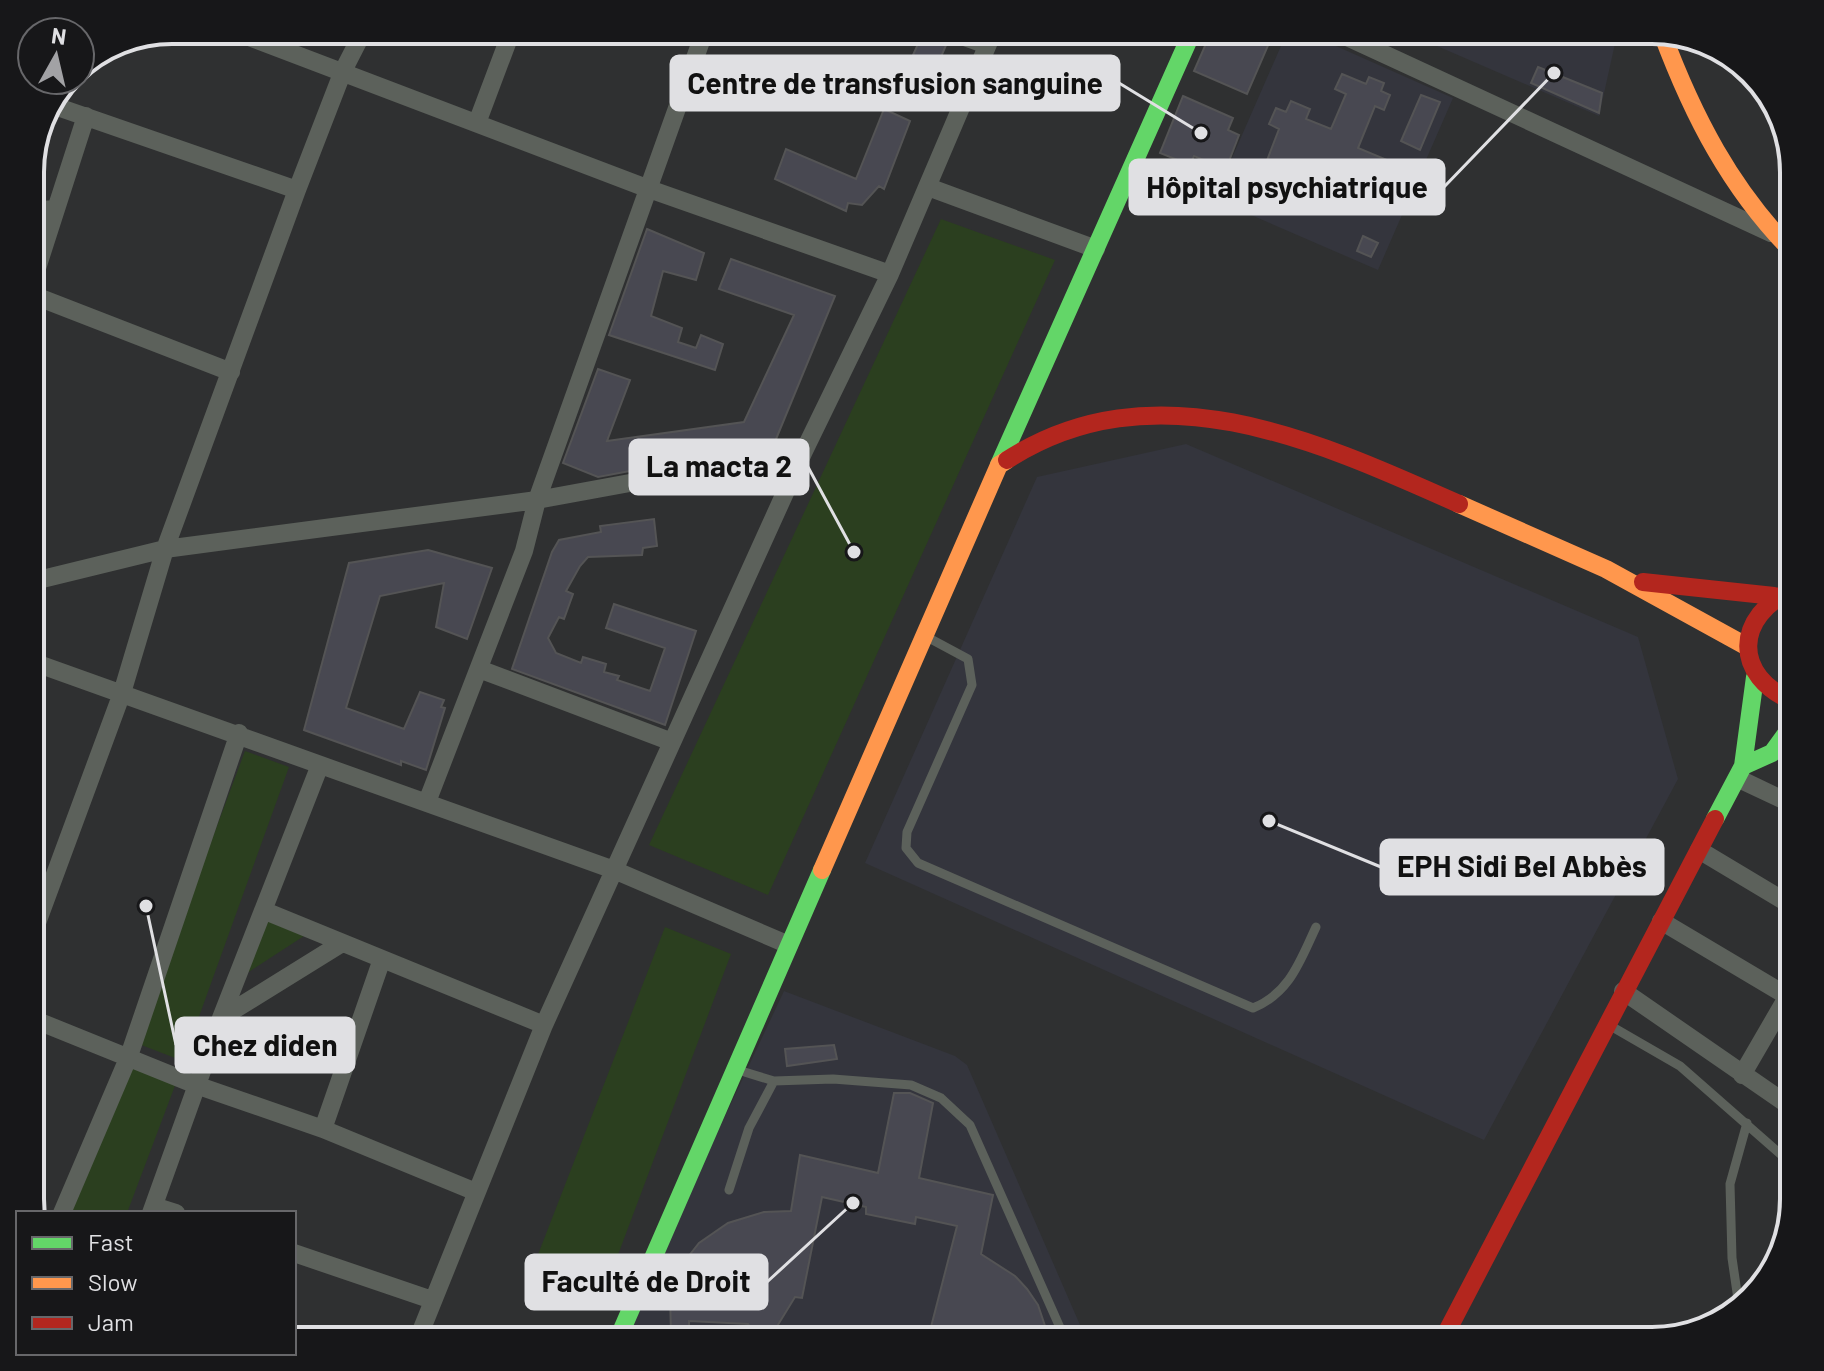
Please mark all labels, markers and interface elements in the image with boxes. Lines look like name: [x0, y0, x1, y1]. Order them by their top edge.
north arrow: [16, 16, 96, 96]
text: N: [50, 21, 68, 49]
callout: Centre de transfusion sanguine: [671, 56, 1119, 110]
text: Centre de transfusion sanguine: [687, 64, 1103, 100]
callout: Hôpital psychiatrique: [1130, 160, 1444, 214]
text: Hôpital psychiatrique: [1146, 168, 1428, 204]
callout: La macta 2: [630, 440, 808, 494]
text: La macta 2: [646, 447, 792, 483]
callout: EPH Sidi Bel Abbès: [1381, 840, 1663, 894]
text: EPH Sidi Bel Abbès: [1397, 847, 1647, 883]
callout: Chez diden: [176, 1018, 354, 1072]
text: Chez diden: [192, 1026, 338, 1062]
legend: [16, 1211, 296, 1355]
text: Fast: [88, 1227, 133, 1256]
callout: Faculté de Droit: [526, 1255, 767, 1309]
text: Faculté de Droit: [541, 1262, 751, 1298]
text: Slow: [88, 1267, 137, 1296]
text: Jam: [88, 1307, 134, 1336]

